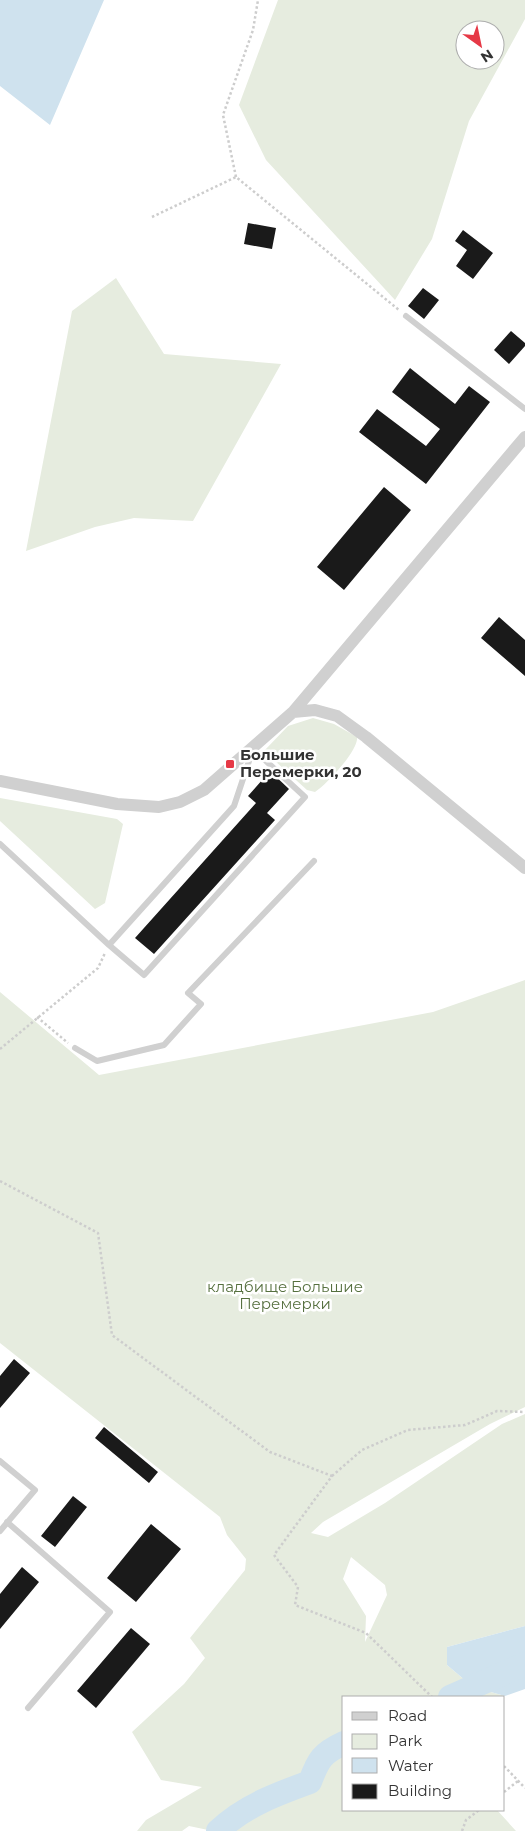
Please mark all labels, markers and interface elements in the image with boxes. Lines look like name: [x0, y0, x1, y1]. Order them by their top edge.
north arrow: [455, 20, 505, 70]
text: N: [477, 45, 497, 67]
place label: Большие Перемерки, 20: [240, 745, 362, 781]
marker: Большие Перемерки, 20: [224, 758, 236, 770]
park label: кладбище Большие Перемерки: [207, 1277, 363, 1313]
legend: [342, 1696, 505, 1811]
text: Road: [388, 1706, 427, 1725]
text: Park: [388, 1731, 422, 1750]
text: Water: [388, 1756, 434, 1775]
text: Building: [388, 1781, 452, 1800]

